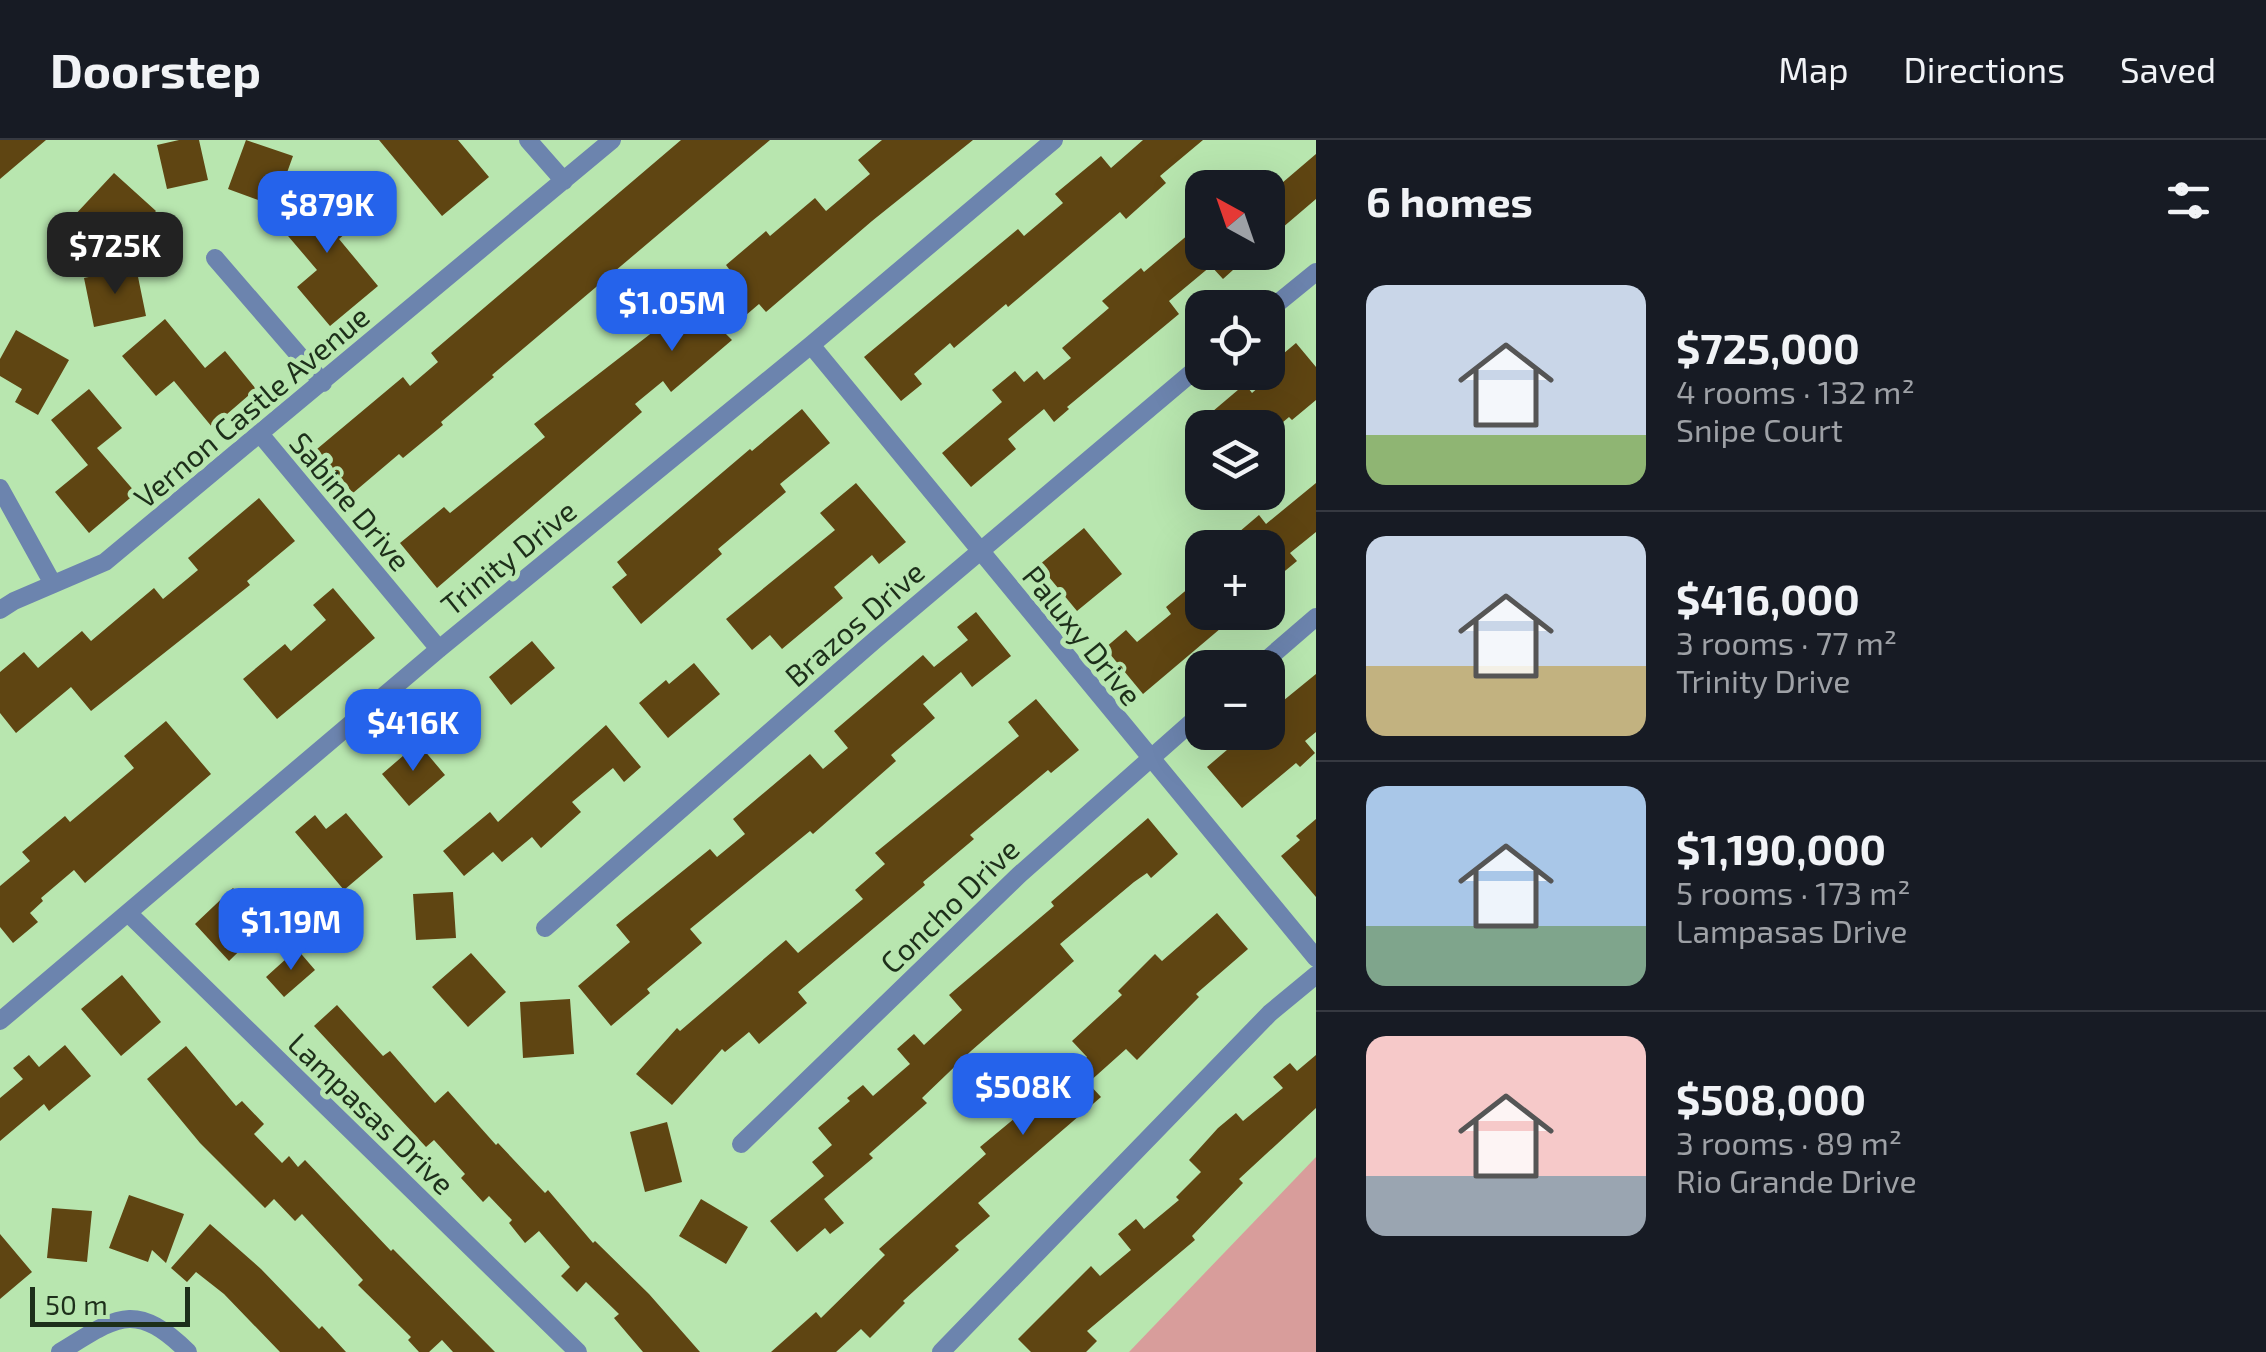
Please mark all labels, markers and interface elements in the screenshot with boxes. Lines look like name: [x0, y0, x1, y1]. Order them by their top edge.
text: Doorstep: [50, 40, 261, 98]
text: Map: [1778, 48, 1849, 90]
text: Directions: [1904, 48, 2065, 90]
text: Saved: [2120, 48, 2216, 90]
north arrow: [1185, 170, 1285, 270]
map controls: [1185, 170, 1285, 750]
pin: $879K: [257, 171, 397, 256]
icon: filters: [2161, 173, 2216, 228]
text: 6 homes: [1366, 175, 1533, 225]
text: $879K: [280, 184, 374, 222]
pin: $725K: [45, 212, 185, 297]
text: $725K: [69, 225, 161, 263]
pin: $1.05M: [591, 269, 753, 354]
text: $1.05M: [618, 282, 726, 320]
button: locate: [1185, 290, 1285, 390]
street label: Vernon Castle Avenue: [126, 297, 376, 515]
text: $725,000: [1676, 322, 1860, 372]
icon: home: [1446, 325, 1566, 445]
text: 4 rooms · 132 m²: [1676, 372, 1915, 410]
button: layers: [1185, 410, 1285, 510]
text: Snipe Court: [1676, 410, 1843, 448]
street label: Sabine Drive: [283, 425, 419, 577]
street label: Trinity Drive: [433, 492, 583, 622]
button: +: [1185, 530, 1285, 630]
street label: Brazos Drive: [777, 553, 931, 693]
street label: Paluxy Drive: [1016, 558, 1150, 712]
text: $416,000: [1676, 573, 1860, 623]
icon: home: [1446, 576, 1566, 696]
text: 3 rooms · 77 m²: [1676, 623, 1897, 661]
button: −: [1185, 650, 1285, 750]
text: Trinity Drive: [1676, 661, 1850, 699]
pin: $416K: [343, 689, 483, 774]
text: $416K: [367, 702, 459, 740]
text: $1,190,000: [1676, 823, 1886, 873]
icon: home: [1446, 826, 1566, 946]
street label: Concho Drive: [872, 830, 1026, 980]
text: 5 rooms · 173 m²: [1676, 873, 1911, 911]
pin: $1.19M: [210, 888, 372, 973]
text: $1.19M: [241, 901, 341, 939]
text: Lampasas Drive: [1676, 911, 1907, 949]
street label: Lampasas Drive: [281, 1025, 463, 1201]
pin: $508K: [953, 1053, 1093, 1138]
text: $508K: [975, 1066, 1071, 1104]
text: $508,000: [1676, 1073, 1866, 1123]
icon: home: [1446, 1076, 1566, 1196]
text: 3 rooms · 89 m²: [1676, 1123, 1902, 1161]
text: Rio Grande Drive: [1676, 1161, 1917, 1199]
scale bar: [30, 1282, 190, 1326]
text: 50 m: [45, 1287, 108, 1321]

